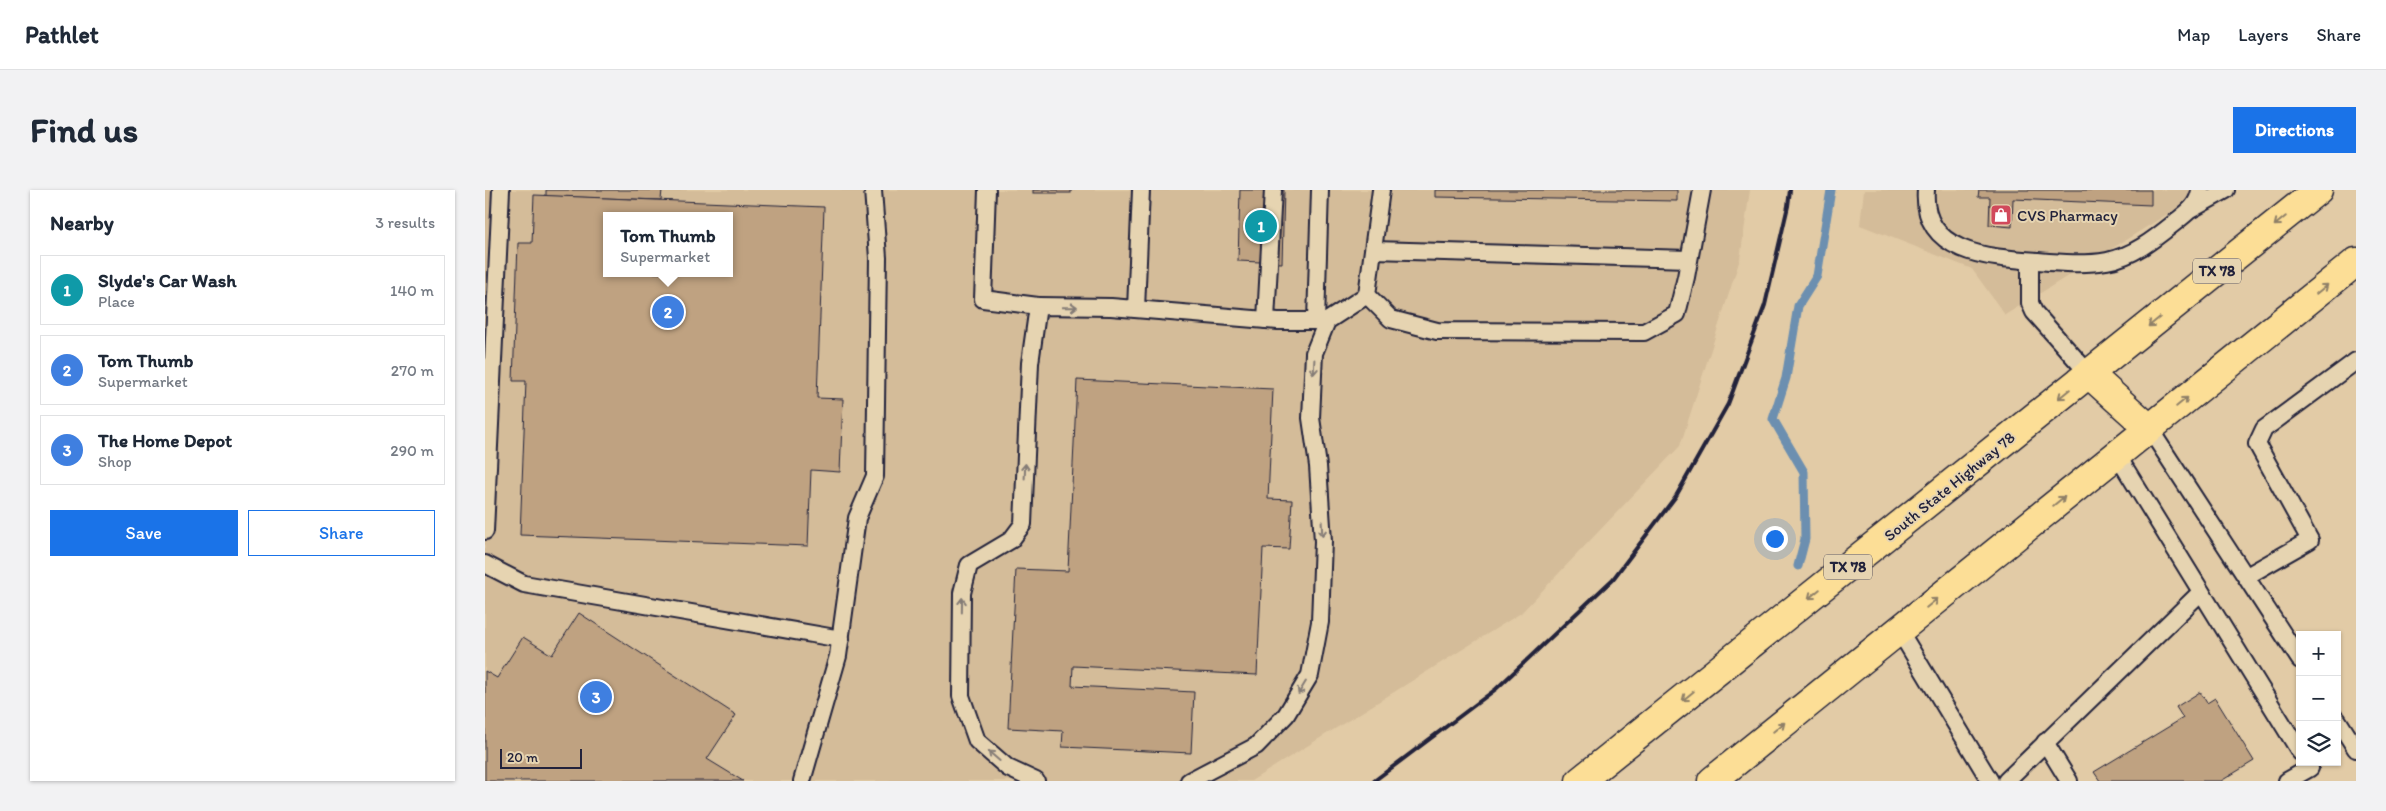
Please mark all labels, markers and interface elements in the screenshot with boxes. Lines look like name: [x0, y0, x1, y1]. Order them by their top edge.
text: Pathlet: [25, 20, 99, 49]
text: Map: [2177, 24, 2210, 46]
text: Layers: [2238, 24, 2288, 46]
text: Share: [2316, 24, 2361, 46]
button: Directions: [2233, 107, 2356, 153]
text: Find us: [30, 109, 138, 151]
shop icon: CVS Pharmacy: [1989, 203, 2013, 227]
place label: CVS Pharmacy: [2017, 206, 2118, 225]
pin: 1: [1245, 207, 1277, 245]
text: Nearby: [50, 210, 114, 235]
popup: [603, 212, 733, 277]
text: 3 results: [375, 213, 435, 232]
one-way arrow: [2274, 215, 2287, 226]
text: Tom Thumb: [620, 224, 716, 247]
text: Supermarket: [620, 247, 710, 266]
road number: TX 78: [2193, 258, 2241, 284]
text: Slyde's Car Wash: [98, 269, 237, 292]
text: 1: [63, 281, 71, 300]
text: 140 m: [390, 281, 434, 300]
one-way arrow: [2316, 283, 2329, 294]
text: Place: [98, 292, 135, 311]
pin: 2: [652, 293, 684, 331]
one-way arrow: [1062, 303, 1078, 312]
one-way arrow: [2148, 317, 2161, 328]
text: Tom Thumb: [98, 349, 193, 372]
one-way arrow: [1309, 359, 1318, 375]
text: 2: [63, 361, 71, 380]
text: 270 m: [391, 361, 434, 380]
text: Supermarket: [98, 372, 188, 391]
one-way arrow: [2058, 388, 2071, 399]
one-way arrow: [2175, 396, 2188, 407]
street label: South State Highway 78: [1880, 428, 2019, 545]
text: The Home Depot: [98, 429, 232, 452]
text: 3: [63, 441, 71, 460]
text: 290 m: [390, 441, 434, 460]
text: Shop: [98, 452, 132, 471]
one-way arrow: [1021, 463, 1030, 479]
one-way arrow: [2052, 496, 2065, 507]
button: Save: [50, 510, 238, 556]
button: Share: [248, 510, 435, 556]
one-way arrow: [1317, 521, 1326, 537]
your location: [1762, 526, 1788, 552]
road number: TX 78: [1824, 554, 1872, 580]
one-way arrow: [1808, 589, 1821, 600]
one-way arrow: [957, 597, 966, 613]
one-way arrow: [1925, 598, 1938, 609]
map controls: [2296, 631, 2341, 766]
button: +: [2296, 631, 2341, 676]
button: −: [2296, 676, 2341, 721]
pin: 3: [580, 678, 612, 716]
one-way arrow: [1296, 681, 1306, 695]
one-way arrow: [1682, 691, 1695, 702]
button: layers: [2296, 721, 2341, 766]
one-way arrow: [1772, 722, 1785, 733]
scale bar: [500, 746, 583, 769]
text: 20 m: [507, 749, 538, 766]
one-way arrow: [988, 751, 1001, 762]

